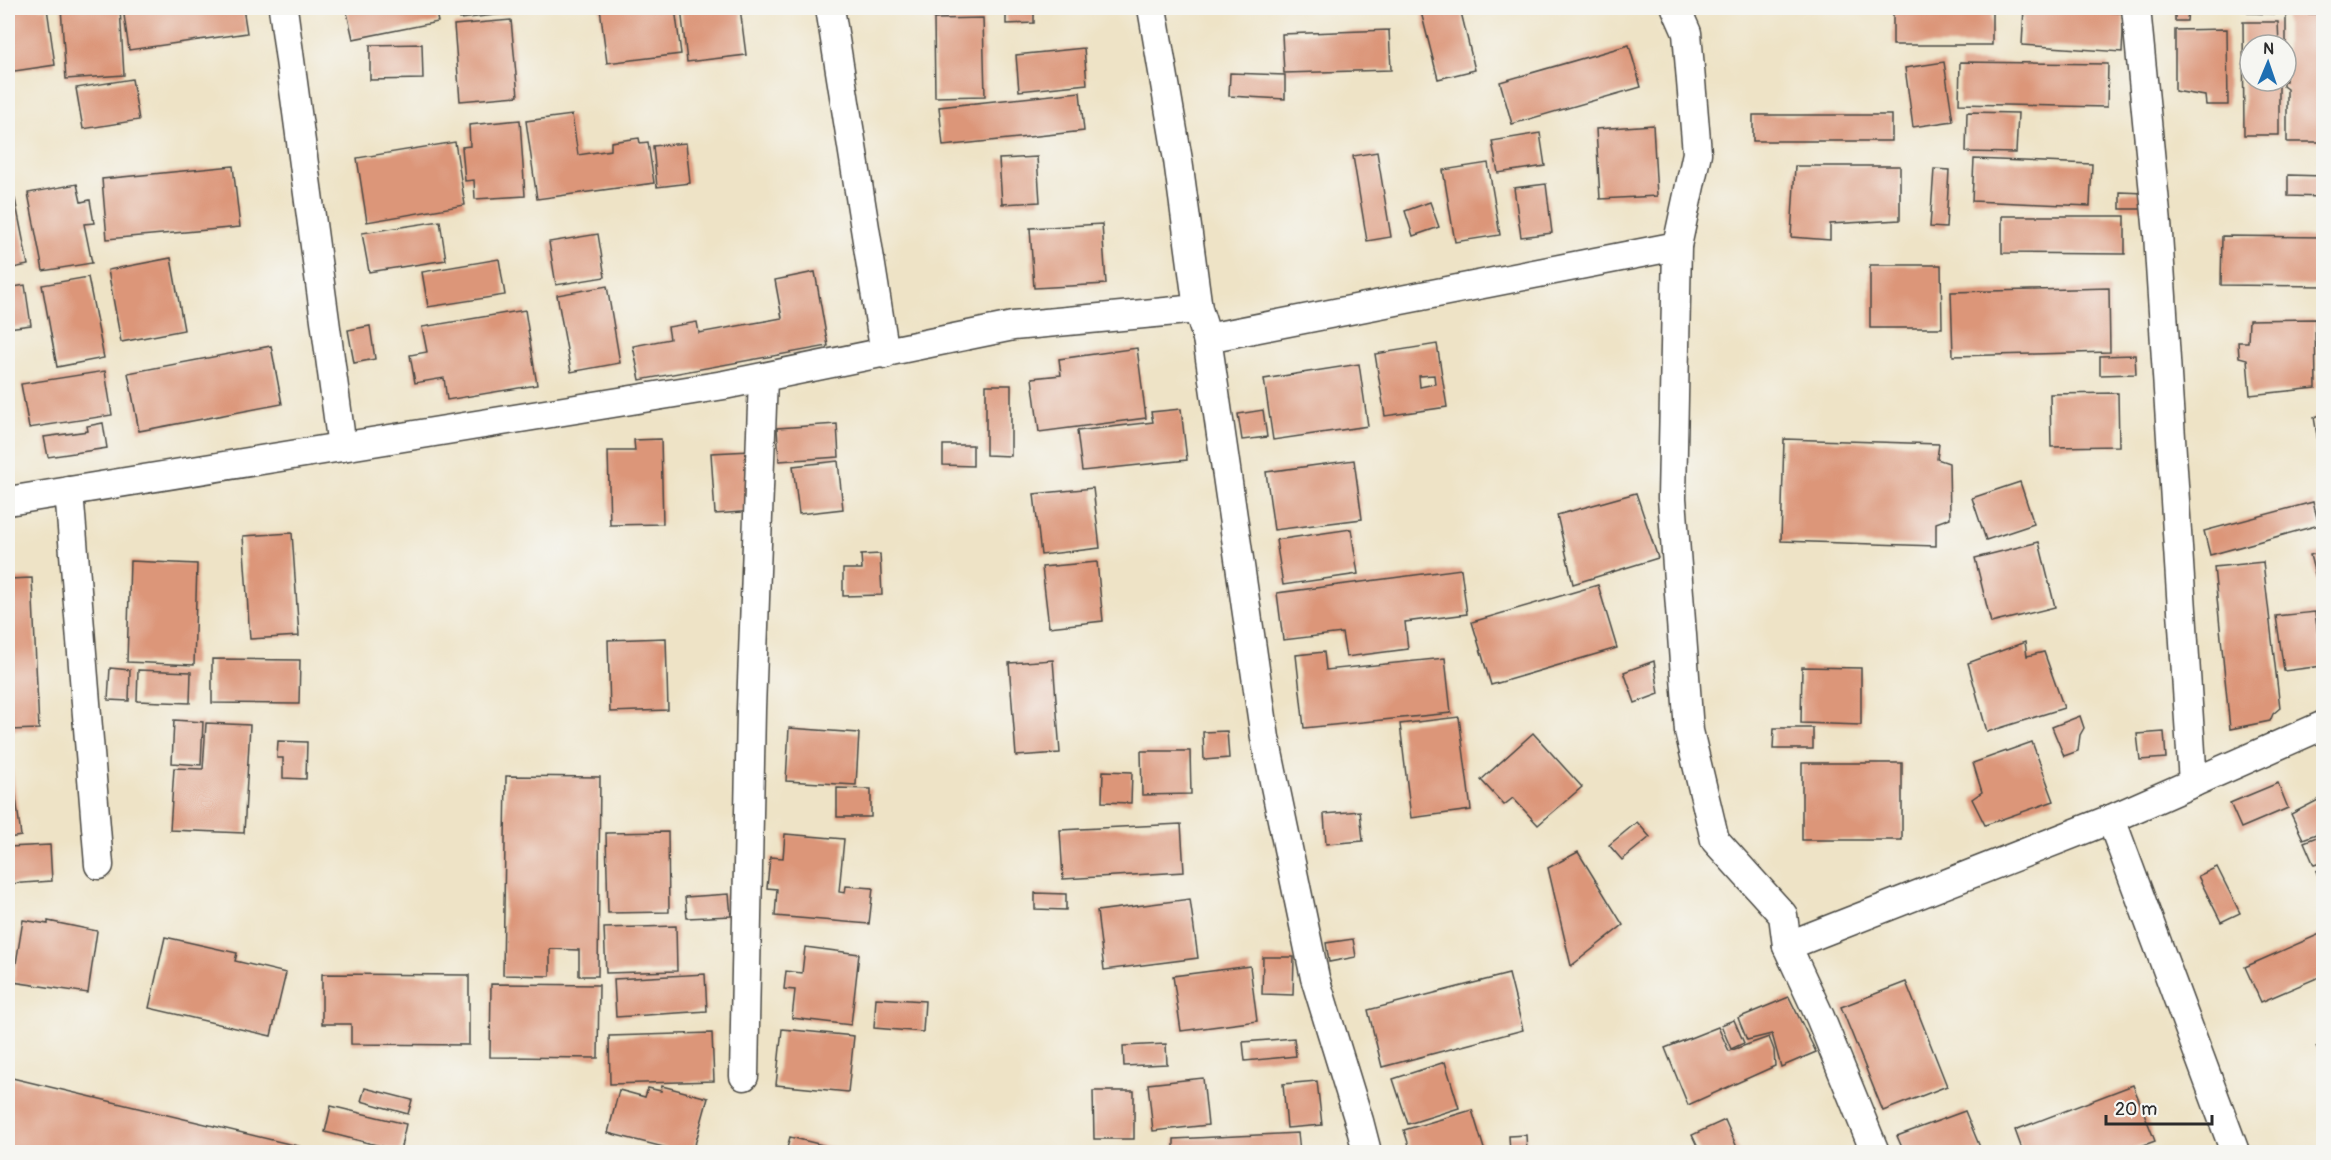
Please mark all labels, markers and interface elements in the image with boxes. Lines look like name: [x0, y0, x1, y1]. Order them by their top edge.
north arrow: [2238, 33, 2298, 93]
text: N: [2263, 39, 2274, 59]
scale bar: [2106, 1088, 2212, 1126]
text: 20 m: [2115, 1098, 2157, 1121]

